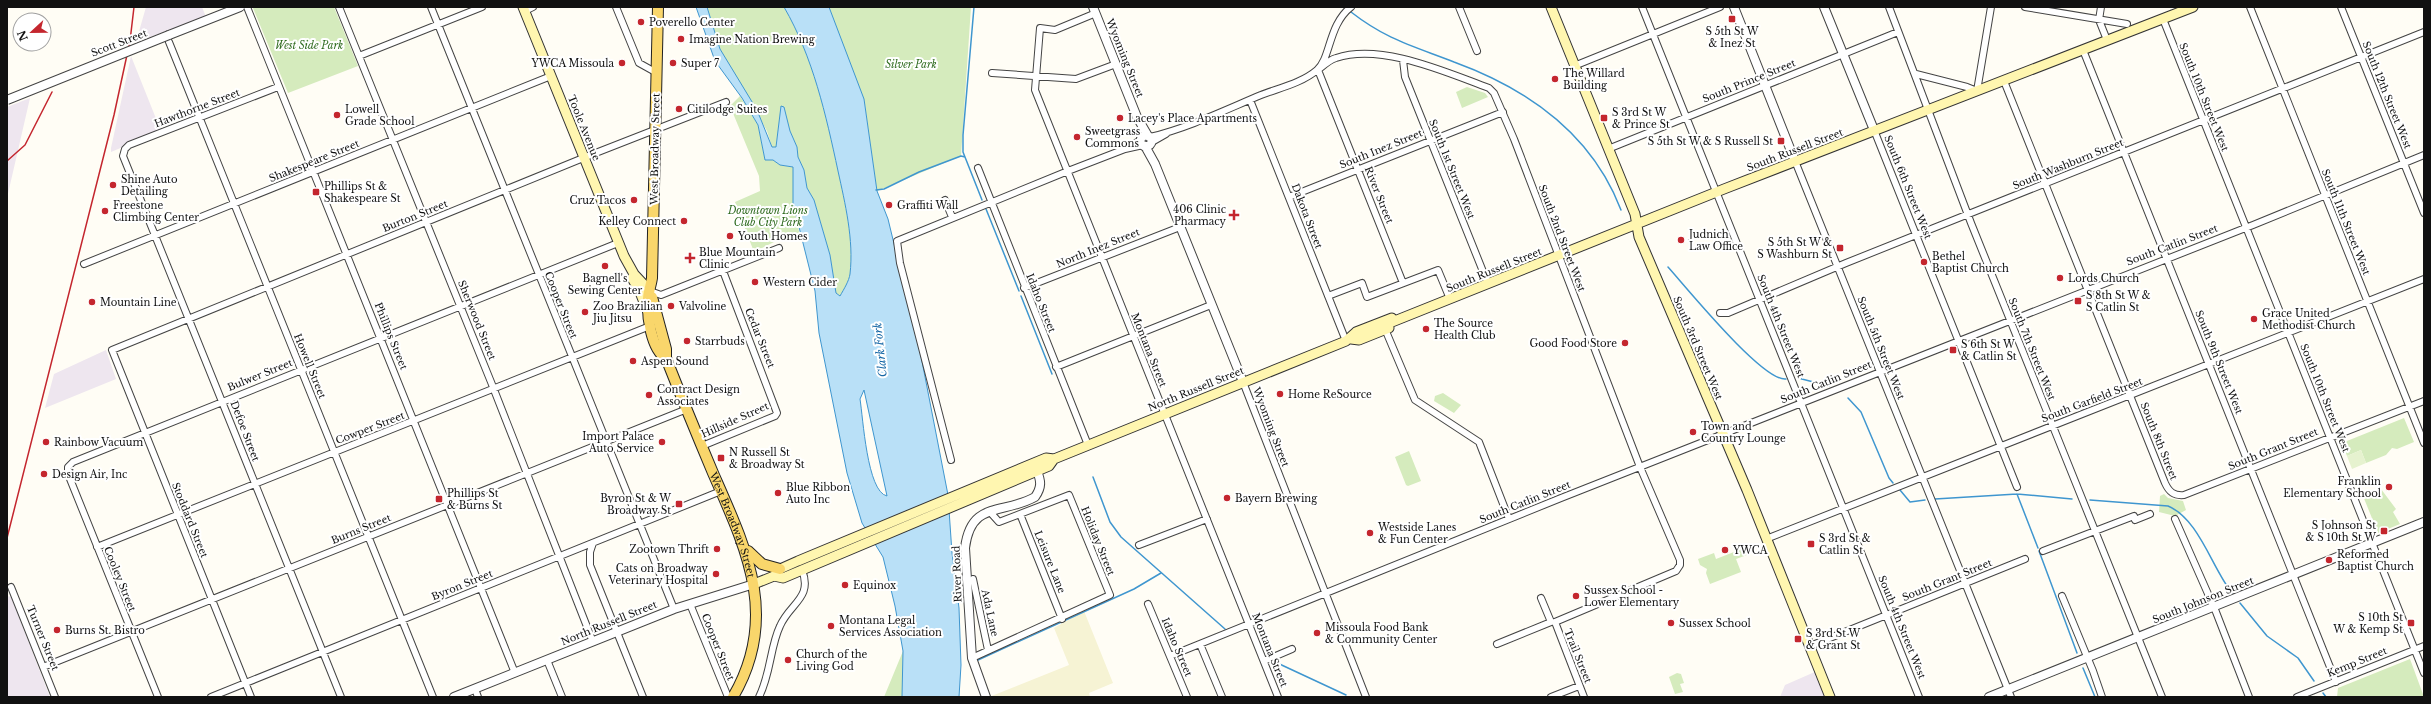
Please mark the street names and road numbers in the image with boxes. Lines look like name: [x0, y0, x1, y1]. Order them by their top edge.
street label: Wyoming Street: [1103, 16, 1147, 100]
street label: Scott Street: [89, 26, 149, 60]
street label: South 12th Street West: [2359, 39, 2415, 151]
street label: South 10th Street West: [2176, 41, 2232, 153]
street label: South Prince Street: [1701, 56, 1798, 106]
street label: Hawthorne Street: [152, 86, 242, 130]
street label: Toole Avenue: [565, 93, 603, 163]
street label: West Broadway Street: [648, 93, 662, 206]
street label: South 1st Street West: [1426, 117, 1478, 221]
street label: South Inez Street: [1338, 126, 1425, 172]
street label: South Russell Street: [1745, 126, 1845, 174]
street label: South 6th Street West: [1881, 133, 1935, 241]
street label: South Washburn Street: [2011, 136, 2126, 192]
street label: Shakespeare Street: [267, 137, 361, 185]
street label: River Street: [1362, 165, 1396, 226]
street label: South 11th Street West: [2319, 167, 2373, 277]
street label: Dakota Street: [1289, 182, 1325, 251]
street label: South 2nd Street West: [1536, 183, 1588, 294]
street label: Burton Street: [380, 197, 450, 235]
street label: South Catlin Street: [2124, 221, 2220, 268]
street label: North Inez Street: [1054, 225, 1142, 271]
street label: South Russell Street: [1444, 245, 1544, 295]
street label: Cooper Street: [542, 270, 580, 341]
street label: Idaho Street: [1023, 272, 1059, 335]
street label: South 4th Street West: [1754, 272, 1808, 380]
street label: Sherwood Street: [455, 278, 499, 362]
street label: South 3rd Street West: [1670, 294, 1726, 402]
street label: South 5th Street West: [1854, 295, 1908, 402]
street label: South 7th Street West: [2005, 296, 2059, 402]
street label: Phillips Street: [372, 300, 410, 372]
street label: Cedar Street: [742, 306, 778, 370]
street label: South 9th Street West: [2192, 308, 2246, 416]
street label: Montana Street: [1128, 311, 1170, 389]
street label: Howell Street: [291, 332, 329, 401]
street label: South 10th Street West: [2297, 342, 2353, 454]
street label: Bulwer Street: [226, 356, 295, 394]
street label: South Catlin Street: [1779, 358, 1874, 406]
street label: North Russell Street: [1146, 364, 1246, 414]
street label: South Garfield Street: [2040, 375, 2145, 425]
street label: Wyoming Street: [1250, 385, 1292, 469]
street label: Defoe Street: [228, 399, 263, 463]
street label: Hillside Street: [699, 399, 771, 441]
street label: South 8th Street: [2137, 400, 2181, 482]
street label: Cowper Street: [334, 409, 407, 447]
street label: South Grant Street: [2226, 425, 2320, 473]
street label: West Broadway Street: [706, 469, 758, 579]
street label: South Catlin Street: [1478, 478, 1573, 526]
street label: Stoddard Street: [169, 480, 211, 560]
street label: Holiday Street: [1078, 505, 1118, 578]
street label: Burns Street: [329, 511, 393, 547]
street label: Leisure Lane: [1032, 529, 1069, 595]
street label: Cooley Street: [101, 545, 139, 614]
street label: River Road: [950, 545, 964, 603]
street label: South Grant Street: [1900, 556, 1994, 604]
street label: Byron Street: [429, 567, 495, 603]
street label: South 4th Street West: [1875, 573, 1929, 681]
street label: South Johnson Street: [2150, 574, 2256, 626]
street label: Ada Lane: [978, 587, 1001, 638]
street label: North Russell Street: [559, 598, 659, 648]
street label: Turner Street: [24, 604, 62, 673]
street label: Montana Street: [1249, 611, 1291, 689]
street label: Cooper Street: [699, 612, 737, 683]
street label: Idaho Street: [1159, 616, 1195, 679]
street label: Trail Street: [1561, 627, 1595, 685]
street label: Kemp Street: [2325, 644, 2389, 680]

